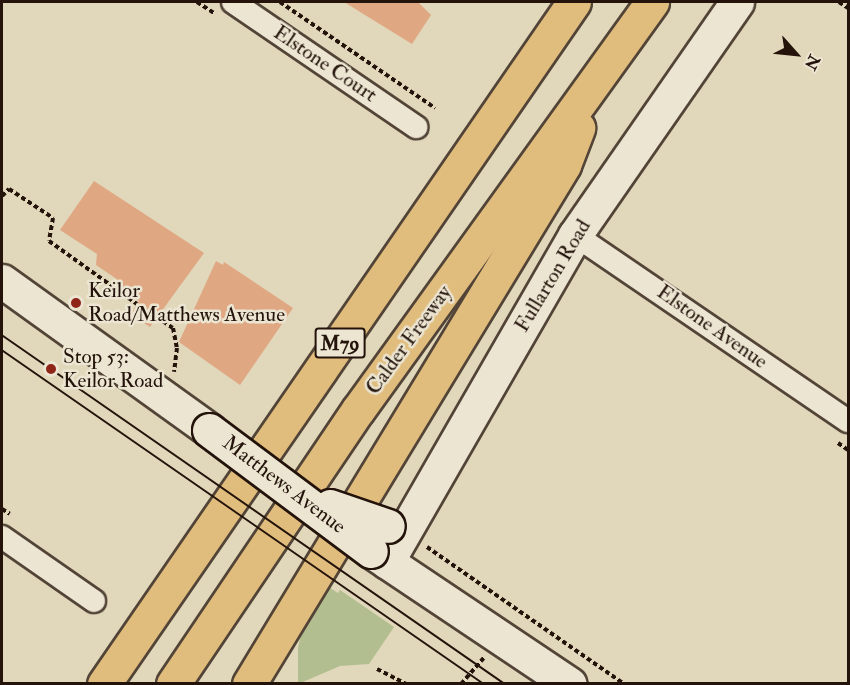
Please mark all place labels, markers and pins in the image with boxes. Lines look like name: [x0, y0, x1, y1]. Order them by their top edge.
place label: Keilor Road/Matthews Avenue: [88, 278, 285, 328]
marker: Keilor Road/Matthews Avenue: [69, 296, 83, 310]
place label: Stop 53: Keilor Road: [63, 344, 163, 394]
marker: Stop 53: Keilor Road: [44, 362, 58, 376]

